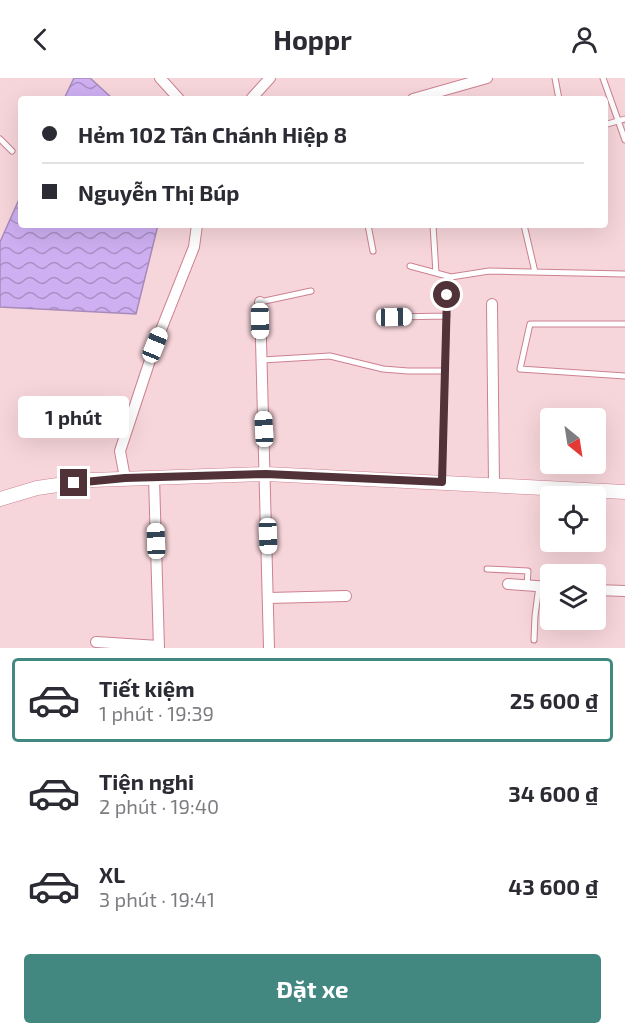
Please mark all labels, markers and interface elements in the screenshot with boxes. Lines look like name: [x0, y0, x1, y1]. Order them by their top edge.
icon: back: [24, 23, 57, 56]
text: Hoppr: [273, 23, 352, 55]
icon: person: [568, 23, 601, 56]
text: Hẻm 102 Tân Chánh Hiệp 8: [78, 121, 347, 147]
text: Nguyễn Thị Búp: [78, 179, 239, 205]
route start: [433, 281, 460, 308]
car: [251, 303, 269, 339]
car: [376, 308, 412, 326]
car: [140, 325, 170, 365]
callout: 1 phút: [19, 396, 130, 438]
text: 1 phút: [45, 405, 102, 429]
north arrow: [540, 408, 606, 474]
map controls: [540, 408, 606, 630]
car: [254, 411, 274, 447]
route end: [60, 469, 87, 496]
button: locate: [540, 486, 606, 552]
car: [258, 518, 278, 554]
car: [146, 523, 166, 559]
button: layers: [540, 564, 606, 630]
icon: car: [27, 673, 81, 727]
text: Tiết kiệm: [99, 675, 195, 701]
text: 25 600 ₫: [510, 687, 598, 713]
text: 1 phút · 19:39: [99, 701, 214, 725]
icon: car: [27, 766, 81, 820]
text: Tiện nghi: [99, 768, 194, 794]
text: 34 600 ₫: [508, 780, 598, 806]
text: 2 phút · 19:40: [99, 794, 219, 818]
icon: car: [27, 859, 81, 913]
text: XL: [99, 861, 125, 887]
text: 43 600 ₫: [508, 873, 598, 899]
text: 3 phút · 19:41: [99, 887, 215, 911]
button: Đặt xe: [24, 954, 601, 1023]

